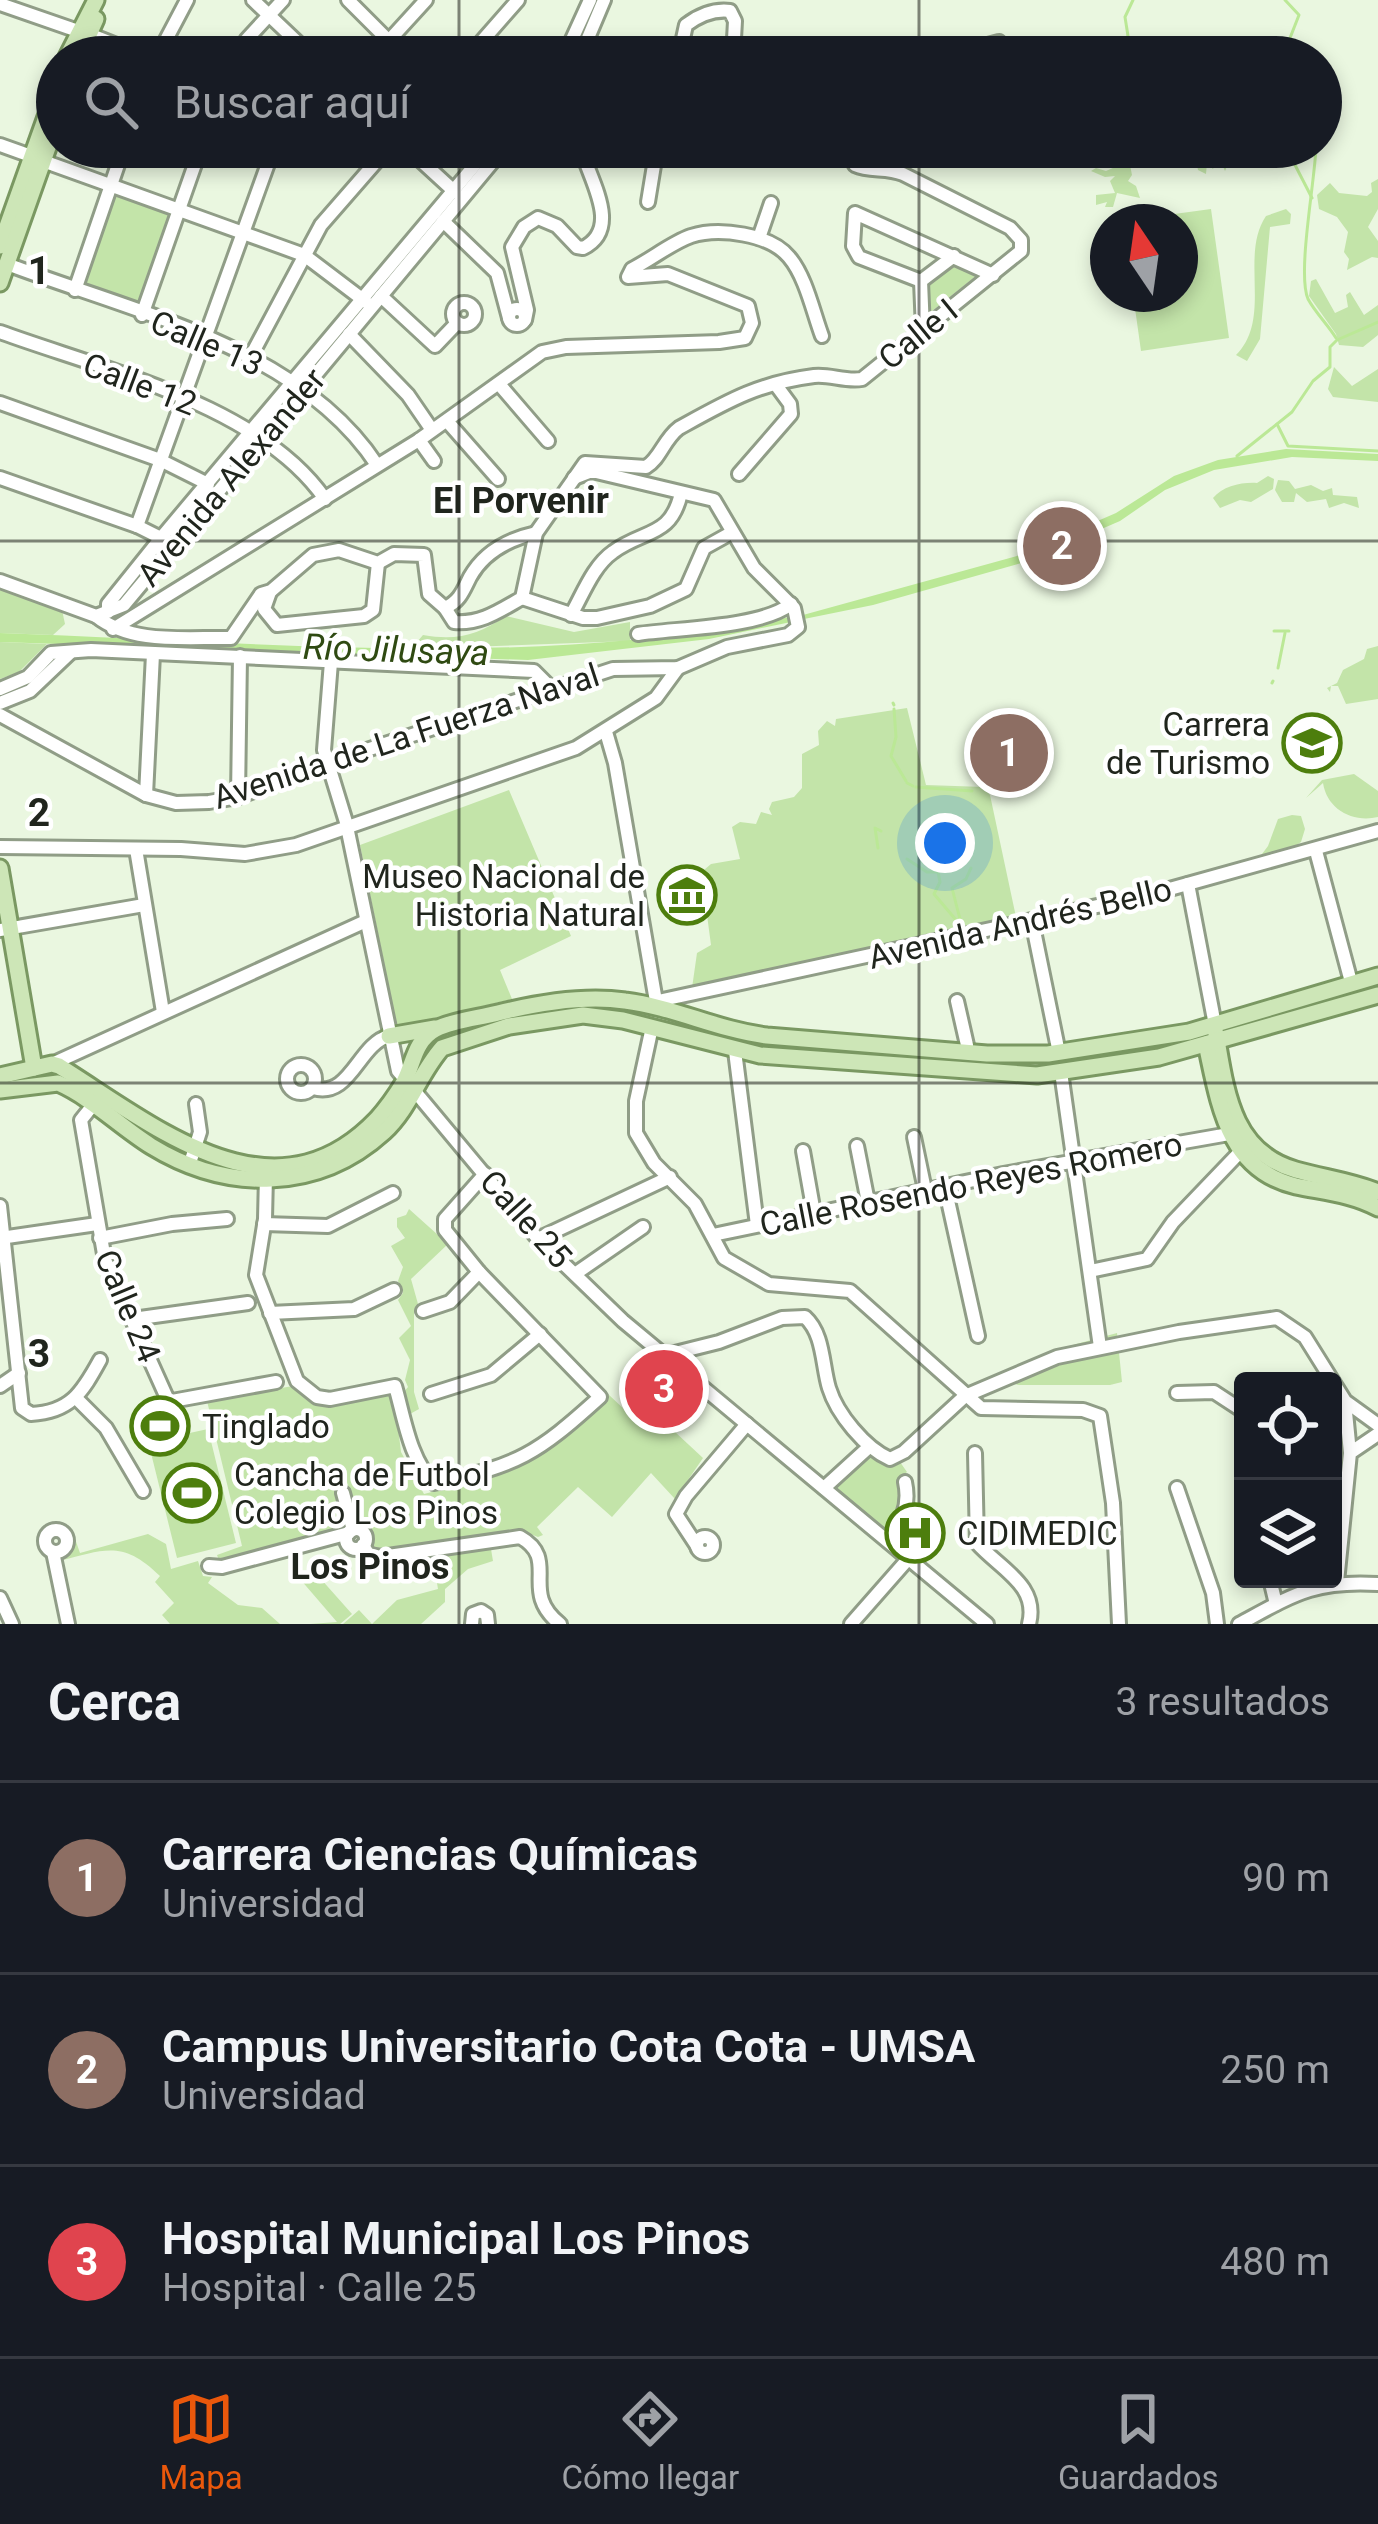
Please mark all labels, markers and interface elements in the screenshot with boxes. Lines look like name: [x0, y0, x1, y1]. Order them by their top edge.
search box: [36, 36, 1342, 168]
icon: search: [78, 69, 144, 135]
text: Buscar aquí: [174, 76, 411, 129]
north arrow: [1090, 204, 1198, 312]
text: 1: [28, 248, 50, 294]
street label: Calle I: [871, 290, 965, 378]
street label: Calle 13: [145, 302, 269, 384]
street label: Calle 12: [78, 345, 202, 423]
street label: Avenida Alexander: [129, 360, 333, 594]
district label: El Porvenir: [433, 480, 609, 522]
pin: 2: [1023, 501, 1101, 591]
water label: Río Jilusaya: [302, 626, 490, 674]
street label: Avenida de La Fuerza Naval: [208, 655, 604, 817]
place label: Carrera de Turismo: [1106, 705, 1270, 782]
pin: 1: [970, 708, 1048, 798]
school or university icon: Carrera de Turismo: [1281, 712, 1343, 774]
text: 2: [28, 790, 50, 836]
your location: [915, 813, 975, 873]
place label: Museo Nacional de Historia Natural: [362, 857, 645, 934]
museum icon: Museo Nacional de Historia Natural: [656, 864, 718, 926]
street label: Avenida Andrés Bello: [865, 869, 1175, 977]
street label: Calle Rosendo Reyes Romero: [756, 1124, 1186, 1244]
street label: Calle 25: [472, 1162, 580, 1276]
street label: Calle 24: [87, 1244, 169, 1368]
text: 3: [28, 1331, 50, 1377]
pin: 3: [625, 1344, 703, 1434]
map controls: [1234, 1372, 1342, 1588]
button: locate: [1234, 1372, 1342, 1480]
sports icon: Tinglado: [129, 1395, 191, 1457]
place label: Tinglado: [202, 1407, 330, 1446]
place label: Cancha de Futbol Colegio Los Pinos: [234, 1455, 498, 1532]
sports icon: Cancha de Futbol Colegio Los Pinos: [161, 1462, 223, 1524]
button: layers: [1234, 1480, 1342, 1588]
hospital icon: CIDIMEDIC: [884, 1502, 946, 1564]
place label: CIDIMEDIC: [957, 1514, 1118, 1553]
district label: Los Pinos: [291, 1546, 449, 1588]
text: Cerca: [48, 1673, 181, 1732]
text: 3 resultados: [1115, 1679, 1330, 1725]
text: Carrera Ciencias Químicas: [162, 1828, 698, 1881]
text: 1: [76, 1855, 98, 1901]
text: 90 m: [1242, 1855, 1330, 1901]
text: Universidad: [162, 1881, 366, 1927]
text: Campus Universitario Cota Cota - UMSA: [162, 2020, 975, 2073]
text: 2: [76, 2047, 98, 2093]
text: 250 m: [1220, 2047, 1330, 2093]
text: Universidad: [162, 2073, 366, 2119]
text: Hospital Municipal Los Pinos: [162, 2212, 750, 2265]
text: 3: [76, 2239, 98, 2285]
text: 480 m: [1220, 2239, 1330, 2285]
text: Hospital · Calle 25: [162, 2265, 476, 2311]
tab: Mapa: [159, 2386, 243, 2497]
tab: Cómo llegar: [562, 2386, 739, 2497]
tab: Guardados: [1058, 2386, 1219, 2497]

